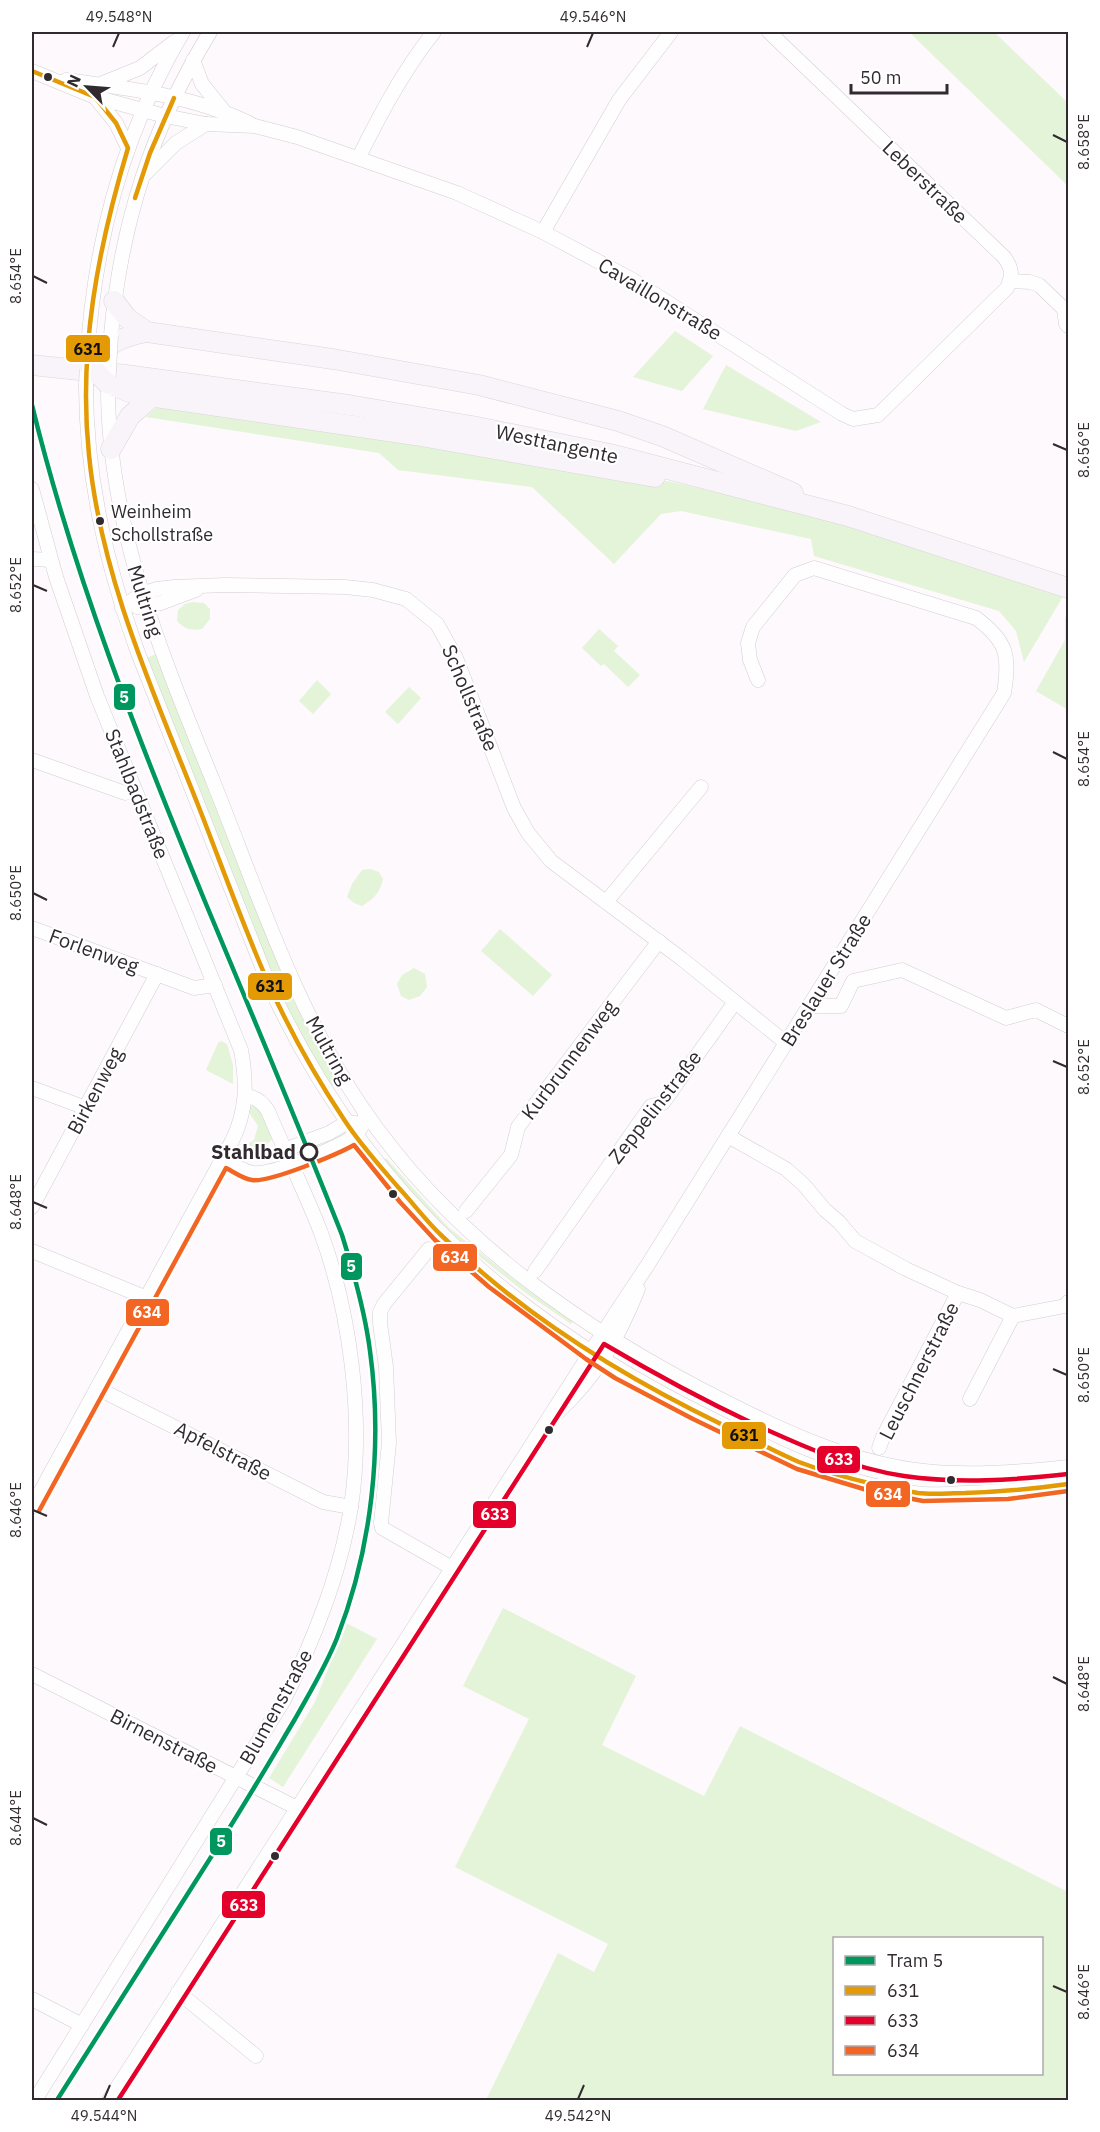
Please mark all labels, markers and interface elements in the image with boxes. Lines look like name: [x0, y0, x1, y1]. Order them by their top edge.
text: 49.548°N: [86, 7, 152, 26]
text: 49.546°N: [560, 7, 626, 26]
north arrow: [57, 57, 117, 117]
scale bar: [851, 57, 947, 95]
text: 50 m: [860, 66, 902, 89]
unlabelled marker: [42, 71, 54, 83]
text: N: [62, 71, 85, 90]
text: 8.658°E: [1074, 114, 1093, 170]
street label: Leberstraße: [877, 134, 974, 229]
text: 8.654°E: [6, 248, 25, 304]
street label: Cavaillonstraße: [593, 251, 727, 346]
line badge: 631: [65, 334, 111, 363]
text: 631: [74, 339, 103, 359]
street label: Westtangente: [493, 417, 621, 470]
text: 8.656°E: [1074, 422, 1093, 478]
place label: Weinheim Schollstraße: [111, 500, 213, 546]
marker: Weinheim Schollstraße: [94, 515, 106, 527]
text: 8.652°E: [6, 557, 25, 613]
street label: Multring: [121, 561, 170, 641]
street label: Schollstraße: [436, 640, 505, 755]
line badge: 5: [113, 683, 136, 711]
text: 5: [119, 687, 129, 707]
street label: Stahlbadstraße: [99, 725, 176, 863]
text: 8.654°E: [1074, 731, 1093, 787]
text: 8.650°E: [6, 865, 25, 921]
street label: Breslauer Straße: [774, 908, 877, 1051]
street label: Forlenweg: [46, 922, 143, 979]
line badge: 631: [247, 972, 293, 1001]
text: 631: [256, 976, 285, 996]
street label: Kurbrunnenweg: [515, 994, 623, 1125]
street label: Multring: [300, 1011, 359, 1089]
text: 8.652°E: [1074, 1039, 1093, 1095]
street label: Birkenweg: [60, 1042, 129, 1139]
street label: Zeppelinstraße: [602, 1044, 707, 1169]
place label: Stahlbad: [211, 1138, 296, 1165]
marker: Stahlbad: [300, 1143, 318, 1161]
text: 8.648°E: [6, 1174, 25, 1230]
unlabelled marker: [387, 1188, 399, 1200]
line badge: 634: [432, 1243, 478, 1272]
text: 634: [441, 1247, 470, 1267]
line badge: 5: [340, 1252, 363, 1281]
text: 5: [346, 1256, 356, 1276]
street label: Leuschnerstraße: [872, 1297, 965, 1444]
line badge: 634: [125, 1298, 170, 1327]
text: 634: [133, 1302, 162, 1322]
text: 8.650°E: [1074, 1347, 1093, 1403]
street label: Apfelstraße: [170, 1415, 276, 1487]
line badge: 631: [721, 1421, 767, 1450]
unlabelled marker: [543, 1424, 555, 1436]
text: 631: [730, 1425, 759, 1445]
line badge: 633: [816, 1445, 861, 1474]
text: 633: [825, 1449, 853, 1469]
unlabelled marker: [945, 1474, 957, 1486]
line badge: 634: [865, 1480, 911, 1508]
text: 8.646°E: [6, 1482, 25, 1538]
text: 634: [874, 1484, 903, 1504]
line badge: 633: [472, 1500, 517, 1529]
text: 633: [481, 1504, 509, 1524]
street label: Blumenstraße: [233, 1644, 318, 1769]
text: 8.648°E: [1074, 1656, 1093, 1712]
street label: Birnenstraße: [106, 1702, 223, 1779]
text: 8.644°E: [6, 1790, 25, 1846]
line badge: 5: [209, 1827, 233, 1856]
text: 5: [216, 1831, 226, 1851]
unlabelled marker: [269, 1850, 281, 1862]
line badge: 633: [221, 1890, 266, 1919]
text: 633: [230, 1895, 258, 1915]
legend: [833, 1937, 1043, 2075]
text: Tram 5: [887, 1949, 943, 1972]
text: 8.646°E: [1074, 1964, 1093, 2020]
text: 631: [887, 1979, 919, 2002]
text: 633: [887, 2009, 919, 2032]
text: 634: [887, 2039, 920, 2062]
text: 49.544°N: [71, 2106, 137, 2125]
text: 49.542°N: [545, 2106, 611, 2125]

